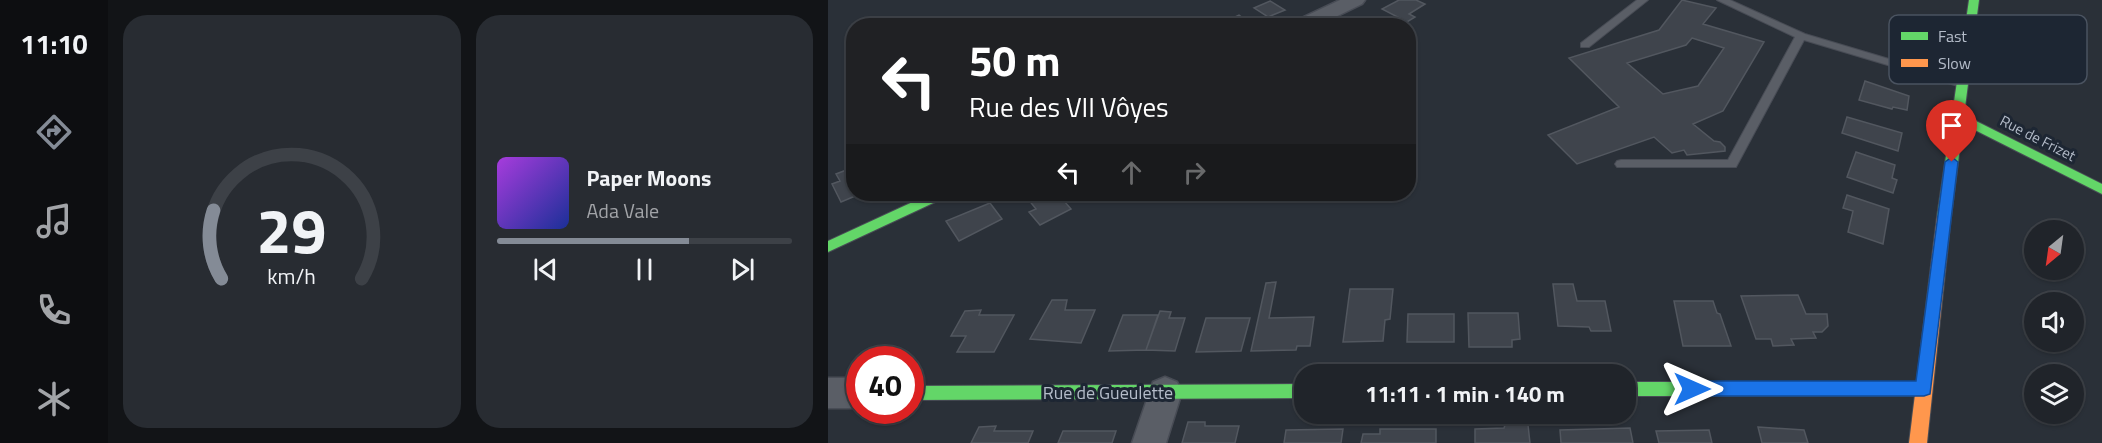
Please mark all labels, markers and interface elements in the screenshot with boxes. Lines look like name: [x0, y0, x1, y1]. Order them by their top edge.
legend: [1889, 15, 2087, 84]
text: 11:10: [20, 23, 88, 64]
text: Fast: [1938, 24, 1967, 48]
text: 50 m: [969, 28, 1061, 92]
icon: left: [870, 42, 948, 120]
text: Slow: [1938, 51, 1971, 75]
text: Rue des VII Vôyes: [969, 86, 1169, 127]
pin: [1926, 100, 1977, 162]
icon: arrive: [1935, 109, 1968, 142]
street label: Rue de Frizet: [1996, 109, 2081, 167]
icon: directions: [33, 111, 75, 153]
icon: left: [1052, 156, 1085, 189]
icon: ahead: [1115, 156, 1148, 189]
icon: right: [1178, 156, 1211, 189]
text: Paper Moons: [587, 161, 712, 195]
text: 29: [257, 182, 327, 277]
text: Ada Vale: [587, 195, 659, 226]
icon: music: [33, 200, 75, 242]
north arrow: [2024, 220, 2084, 280]
map controls: [2024, 220, 2084, 424]
icon: previous: [529, 253, 562, 286]
icon: pause: [628, 253, 661, 286]
icon: next: [726, 253, 759, 286]
text: km/h: [267, 260, 316, 292]
icon: phone: [33, 289, 75, 331]
button: sound: [2024, 292, 2084, 352]
speed limit sign: 40: [846, 346, 924, 424]
position arrow: [1660, 357, 1724, 421]
button: layers: [2024, 364, 2084, 424]
text: 11:11 · 1 min · 140 m: [1365, 377, 1565, 411]
icon: climate: [33, 378, 75, 420]
street label: Rue de Gueulette: [1043, 379, 1173, 406]

